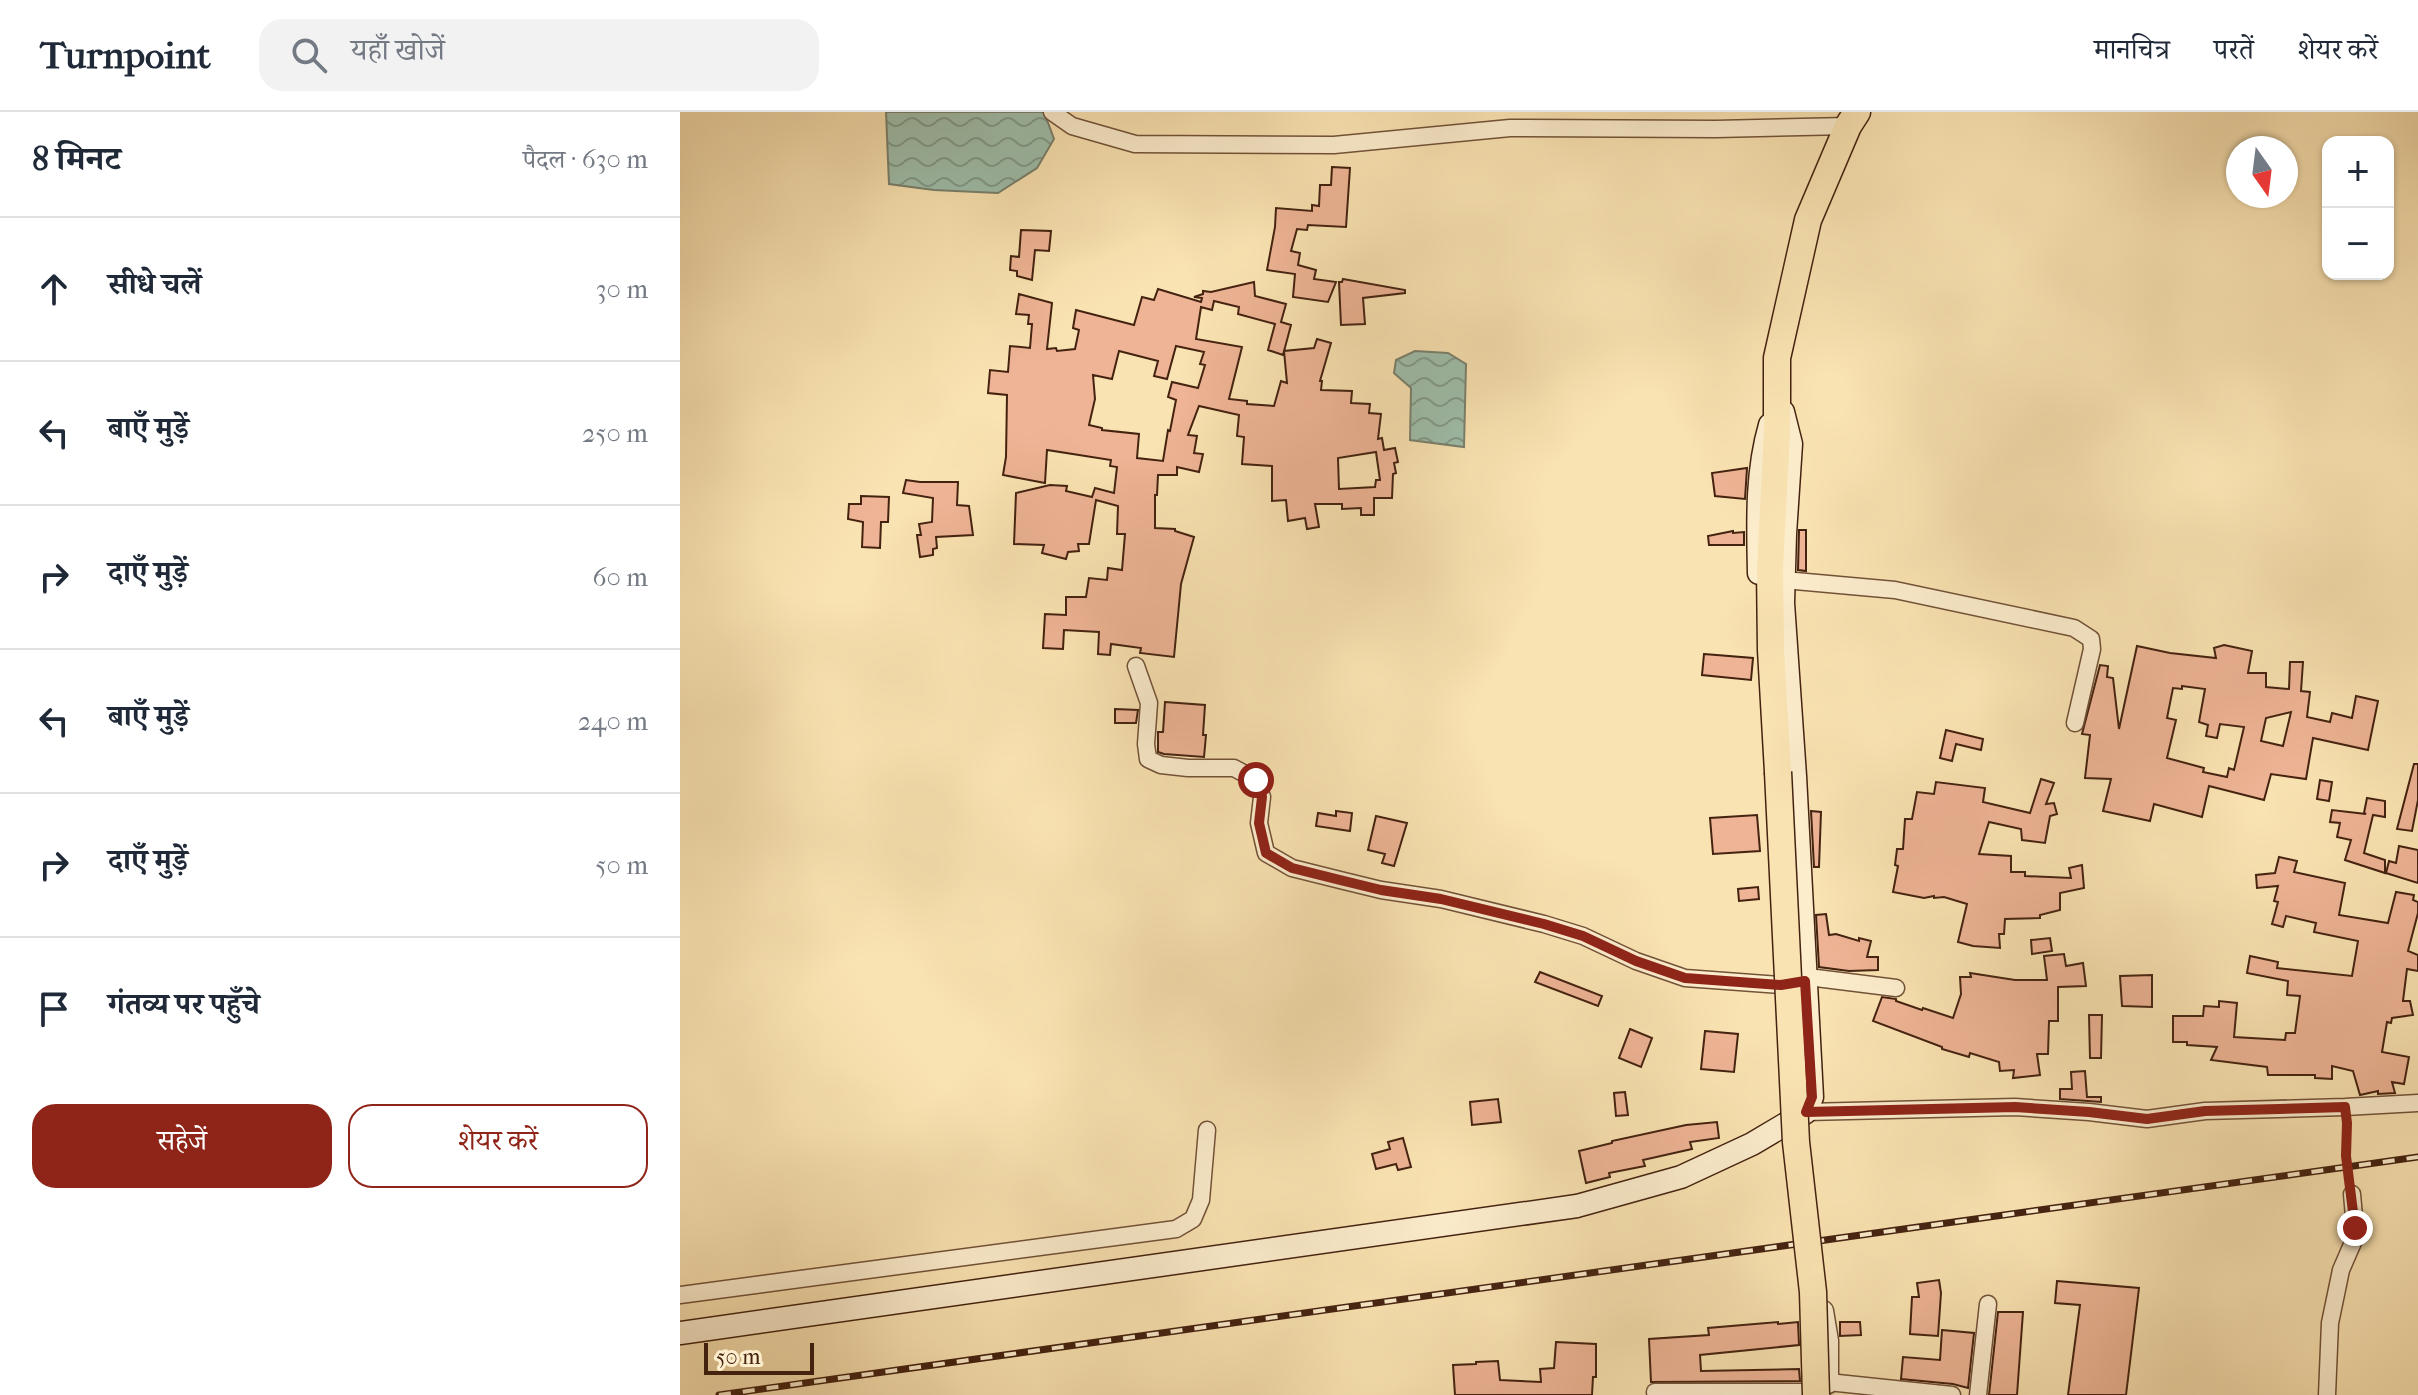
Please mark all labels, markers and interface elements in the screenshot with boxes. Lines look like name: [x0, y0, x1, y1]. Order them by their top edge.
search box: [259, 19, 819, 91]
text: Turnpoint: [40, 33, 211, 78]
icon: search: [287, 33, 331, 77]
text: यहाँ खोजें: [351, 33, 445, 68]
text: मानचित्र: [2094, 33, 2170, 66]
text: परतें: [2214, 33, 2254, 66]
text: शेयर करें: [2298, 33, 2378, 66]
north arrow: [2226, 136, 2298, 208]
map controls: [2322, 136, 2394, 280]
button: +: [2322, 136, 2394, 208]
text: 8 मिनट: [32, 139, 121, 179]
text: पैदल · 630 m: [523, 144, 648, 175]
button: −: [2322, 208, 2394, 280]
icon: ahead: [32, 267, 76, 311]
text: सीधे चलें: [108, 267, 201, 302]
text: 30 m: [596, 274, 648, 305]
icon: left: [32, 411, 76, 455]
text: बाएँ मुड़ें: [108, 411, 189, 446]
text: 250 m: [582, 418, 648, 449]
icon: right: [32, 555, 76, 599]
text: दाएँ मुड़ें: [108, 555, 188, 590]
text: 60 m: [592, 562, 648, 593]
icon: left: [32, 699, 76, 743]
text: बाएँ मुड़ें: [108, 699, 189, 734]
text: 240 m: [578, 706, 648, 737]
route start: [1238, 762, 1274, 798]
icon: right: [32, 843, 76, 887]
text: दाएँ मुड़ें: [108, 843, 188, 878]
text: 50 m: [595, 850, 648, 881]
icon: arrive: [32, 987, 76, 1031]
text: गंतव्य पर पहुँचे: [108, 987, 260, 1022]
button: सहेजें: [32, 1104, 332, 1188]
button: शेयर करें: [348, 1104, 648, 1188]
route end: [2337, 1210, 2373, 1246]
scale bar: [704, 1339, 814, 1375]
text: 50 m: [716, 1344, 761, 1370]

